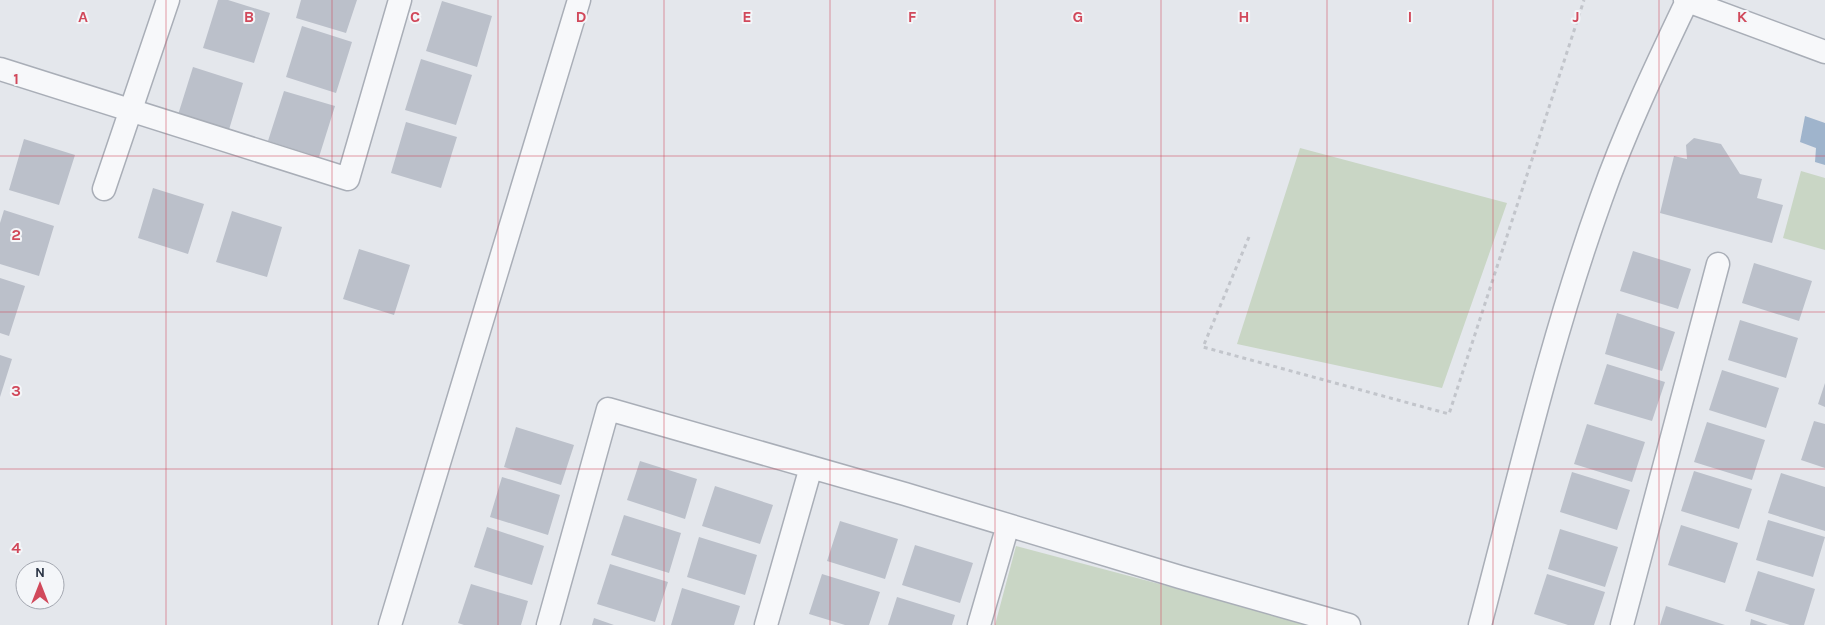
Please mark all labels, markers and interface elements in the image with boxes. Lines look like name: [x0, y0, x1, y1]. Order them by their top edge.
text: A: [78, 7, 88, 26]
text: B: [244, 7, 254, 26]
text: C: [410, 7, 420, 26]
text: D: [576, 7, 587, 26]
text: E: [742, 7, 752, 26]
text: F: [908, 7, 917, 26]
text: G: [1073, 7, 1083, 26]
text: H: [1238, 7, 1250, 26]
text: I: [1408, 7, 1412, 26]
text: J: [1572, 7, 1580, 26]
text: K: [1737, 7, 1748, 26]
text: 1: [13, 69, 19, 88]
text: 2: [11, 225, 21, 244]
text: 3: [11, 381, 21, 400]
text: 4: [11, 538, 21, 557]
north arrow: [15, 560, 65, 610]
text: N: [35, 564, 45, 581]

